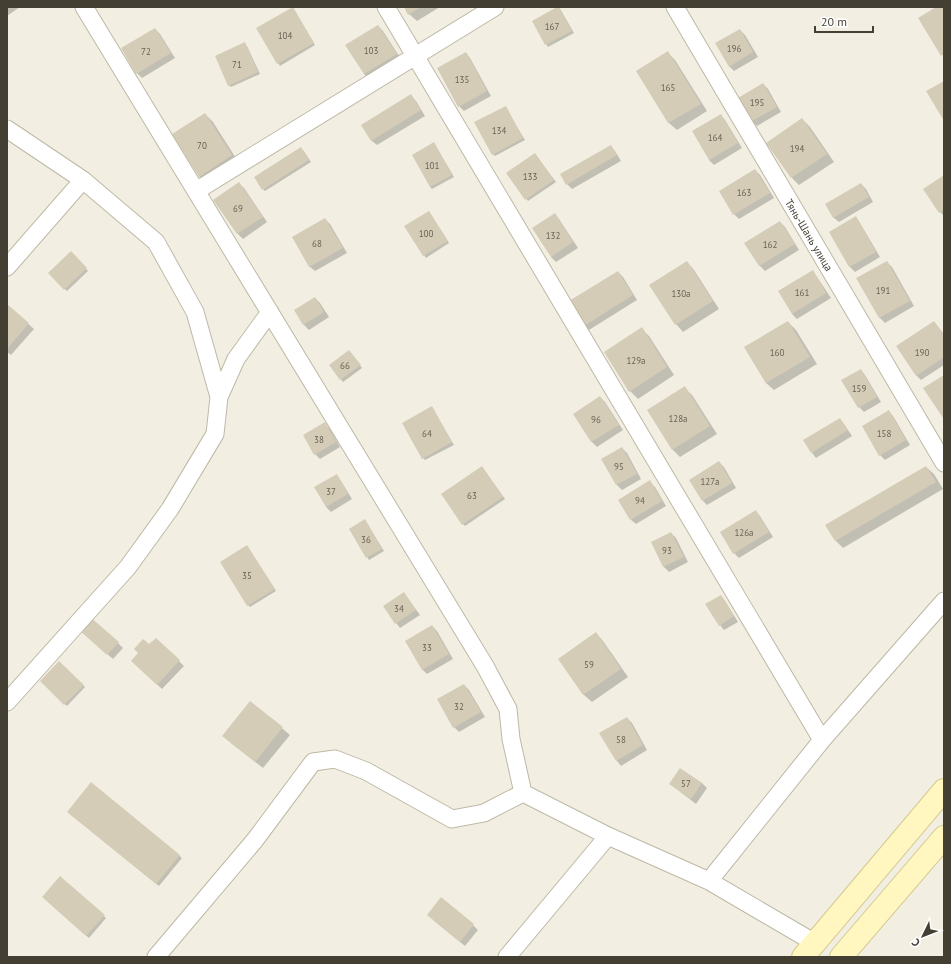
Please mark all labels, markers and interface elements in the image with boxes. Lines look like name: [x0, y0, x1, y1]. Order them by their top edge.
scale bar: [815, 8, 873, 34]
text: 20 m: [821, 14, 847, 29]
house number: 167: [545, 21, 559, 32]
house number: 104: [278, 30, 292, 41]
house number: 196: [727, 43, 741, 54]
house number: 103: [364, 45, 378, 56]
house number: 72: [141, 46, 151, 57]
house number: 71: [232, 59, 242, 70]
house number: 135: [455, 74, 469, 85]
house number: 165: [661, 82, 675, 93]
house number: 195: [750, 97, 764, 108]
house number: 134: [492, 125, 506, 136]
house number: 164: [708, 132, 722, 143]
house number: 70: [197, 140, 207, 151]
house number: 194: [790, 143, 804, 154]
house number: 101: [425, 160, 439, 171]
house number: 133: [523, 171, 537, 182]
house number: 163: [737, 187, 751, 198]
street label: Тянь-Шань улица: [782, 196, 836, 274]
house number: 69: [233, 203, 243, 214]
house number: 100: [419, 228, 433, 239]
house number: 132: [546, 230, 560, 241]
house number: 68: [312, 238, 322, 249]
house number: 162: [763, 239, 777, 250]
house number: 191: [876, 285, 890, 296]
house number: 161: [795, 287, 809, 298]
house number: 130а: [671, 288, 691, 299]
house number: 160: [770, 347, 784, 358]
house number: 190: [915, 347, 929, 358]
house number: 129а: [626, 355, 646, 366]
house number: 66: [340, 360, 350, 371]
house number: 159: [852, 383, 866, 394]
house number: 128а: [668, 413, 688, 424]
house number: 96: [591, 414, 601, 425]
house number: 64: [422, 428, 432, 439]
house number: 158: [877, 428, 891, 439]
house number: 38: [314, 434, 324, 445]
house number: 95: [614, 461, 624, 472]
house number: 127а: [700, 476, 720, 487]
house number: 37: [326, 486, 336, 497]
house number: 63: [467, 490, 477, 501]
house number: 94: [635, 495, 645, 506]
house number: 126а: [734, 527, 754, 538]
house number: 36: [361, 534, 371, 545]
house number: 93: [662, 545, 672, 556]
house number: 35: [242, 570, 252, 581]
house number: 34: [394, 603, 404, 614]
house number: 33: [422, 642, 432, 653]
house number: 59: [584, 659, 594, 670]
house number: 32: [454, 701, 464, 712]
house number: 58: [616, 734, 626, 745]
house number: 57: [681, 778, 691, 789]
north arrow: [903, 916, 943, 956]
text: С: [908, 936, 923, 950]

